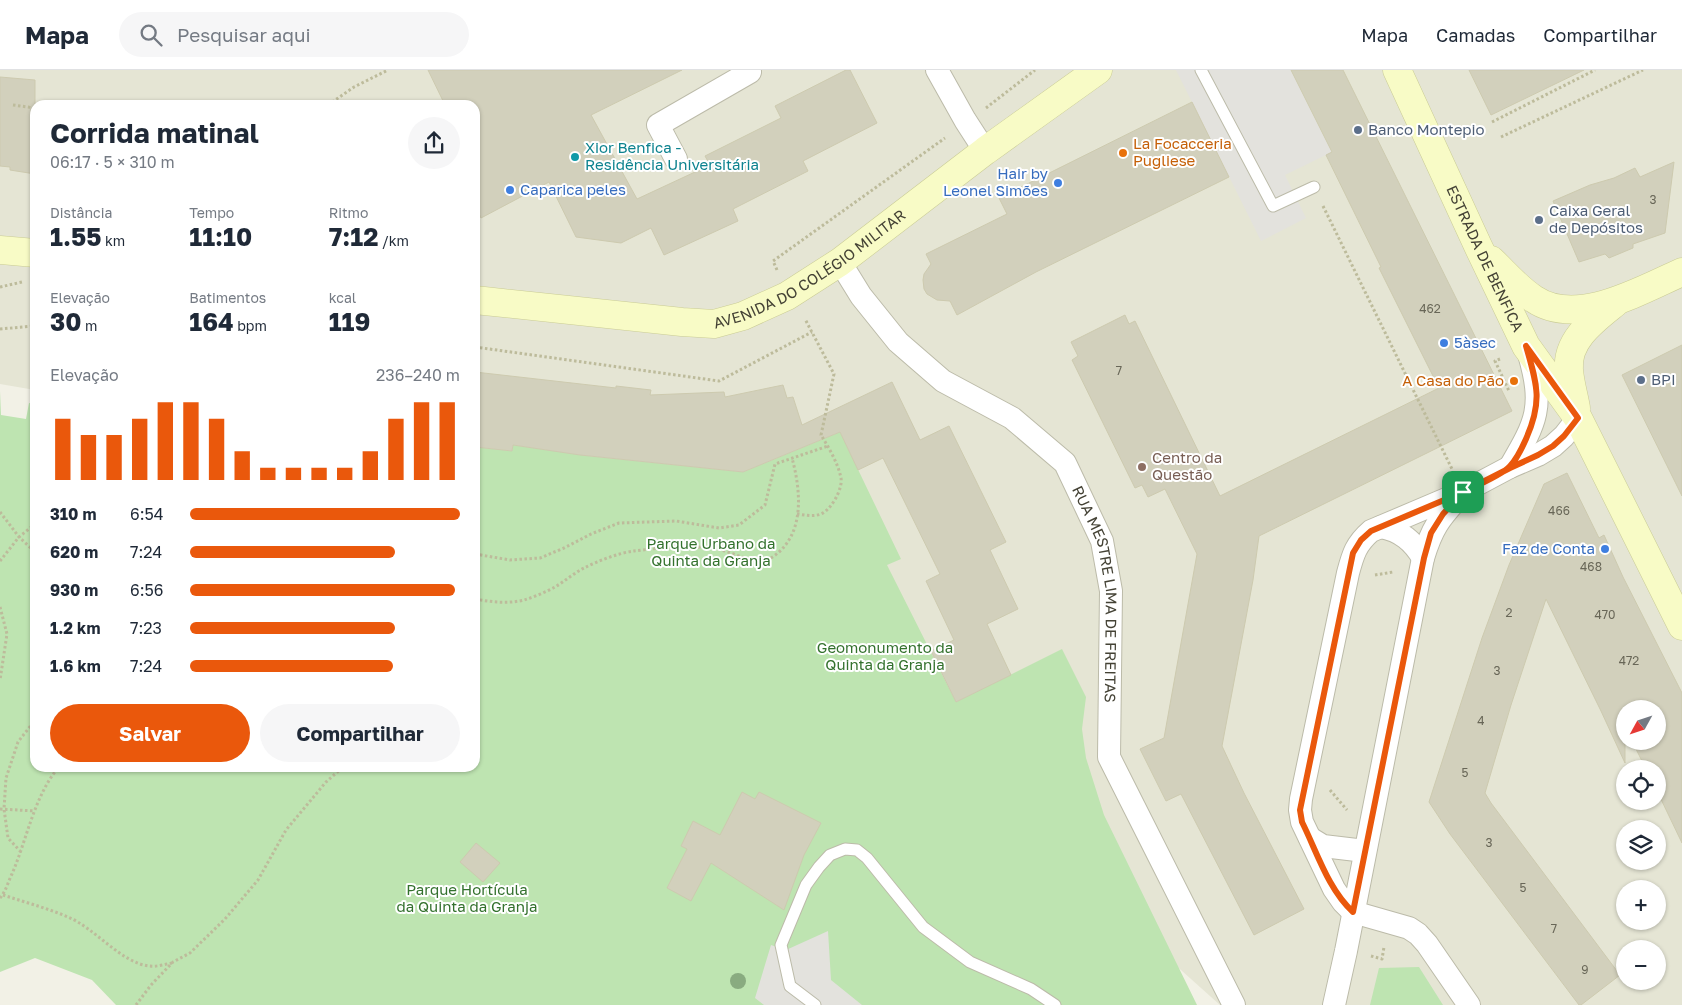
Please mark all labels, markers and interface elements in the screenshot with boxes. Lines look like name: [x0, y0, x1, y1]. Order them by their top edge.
search box: [119, 12, 469, 57]
text: Mapa: [25, 20, 89, 49]
icon: search: [137, 21, 165, 49]
text: Pesquisar aqui: [177, 23, 311, 46]
text: Mapa: [1361, 24, 1408, 46]
text: Camadas: [1436, 24, 1515, 46]
text: Compartilhar: [1543, 24, 1657, 46]
text: Corrida matinal: [50, 116, 259, 149]
button: share: [408, 117, 460, 169]
place label: Banco Montepio: [1368, 120, 1485, 138]
marker: Banco Montepio: [1352, 124, 1364, 136]
place label: La Focacceria Pugliese: [1133, 134, 1232, 169]
place label: Xior Benfica - Residência Universitária: [585, 138, 759, 173]
marker: La Focacceria Pugliese: [1117, 147, 1129, 159]
marker: Xior Benfica - Residência Universitária: [569, 151, 581, 163]
text: 06:17 · 5 × 310 m: [50, 152, 175, 172]
place label: Hair by Leonel Simões: [943, 164, 1049, 199]
marker: Hair by Leonel Simões: [1052, 177, 1064, 189]
place label: Caparica peles: [520, 180, 626, 198]
street label: ESTRADA DE BENFICA: [1443, 182, 1528, 334]
marker: Caparica peles: [504, 184, 516, 196]
house number: 3: [1649, 192, 1657, 207]
place label: Caixa Geral de Depósitos: [1549, 201, 1643, 236]
text: Distância: [50, 204, 112, 221]
text: Tempo: [189, 204, 234, 221]
text: Ritmo: [329, 204, 368, 221]
street label: AVENIDA DO COLÉGIO MILITAR: [711, 205, 909, 332]
marker: Caixa Geral de Depósitos: [1533, 214, 1545, 226]
text: 1.55: [50, 221, 101, 252]
text: 11:10: [189, 221, 252, 252]
text: 7:12: [329, 221, 378, 252]
text: km: [101, 232, 125, 249]
text: /km: [378, 232, 409, 249]
text: Elevação: [50, 289, 110, 306]
text: Batimentos: [189, 289, 266, 306]
text: kcal: [329, 289, 356, 306]
house number: 462: [1419, 301, 1441, 316]
text: 30: [50, 306, 82, 337]
text: 164: [189, 306, 234, 337]
text: 119: [329, 306, 370, 337]
text: m: [82, 317, 97, 334]
text: bpm: [234, 317, 267, 334]
place label: 5àsec: [1454, 333, 1496, 351]
marker: 5àsec: [1438, 337, 1450, 349]
house number: 7: [1116, 363, 1122, 378]
text: Elevação: [50, 365, 119, 385]
text: 236–240 m: [376, 365, 460, 385]
place label: BPI: [1651, 370, 1676, 388]
place label: A Casa do Pão: [1402, 371, 1504, 389]
marker: BPI: [1635, 374, 1647, 386]
marker: A Casa do Pão: [1508, 375, 1520, 387]
place label: Centro da Questão: [1152, 448, 1222, 483]
marker: Centro da Questão: [1136, 461, 1148, 473]
pin: [1442, 471, 1484, 513]
icon: arrive: [1449, 478, 1477, 506]
street label: RUA MESTRE LIMA DE FREITAS: [1069, 483, 1121, 703]
house number: 466: [1548, 503, 1570, 518]
text: 310 m: [50, 504, 96, 524]
text: 6:54: [130, 504, 164, 524]
park label: Parque Urbano da Quinta da Granja: [647, 534, 775, 569]
place label: Faz de Conta: [1502, 539, 1595, 557]
text: 620 m: [50, 542, 98, 562]
text: 7:24: [130, 542, 162, 562]
marker: Faz de Conta: [1599, 543, 1611, 555]
house number: 468: [1580, 559, 1602, 574]
text: 930 m: [50, 580, 98, 600]
text: 6:56: [130, 580, 163, 600]
house number: 2: [1506, 605, 1513, 620]
house number: 470: [1594, 607, 1616, 622]
text: 1.2 km: [50, 618, 100, 638]
text: 7:23: [130, 618, 162, 638]
park label: Geomonumento da Quinta da Granja: [817, 638, 953, 673]
house number: 472: [1619, 653, 1639, 668]
text: 1.6 km: [50, 656, 101, 676]
text: 7:24: [130, 656, 162, 676]
house number: 3: [1493, 663, 1501, 678]
north arrow: [1616, 700, 1666, 750]
map controls: [1616, 700, 1666, 990]
button: Salvar: [50, 704, 250, 762]
button: Compartilhar: [260, 704, 460, 762]
house number: 4: [1477, 713, 1485, 728]
button: locate: [1616, 760, 1666, 810]
house number: 5: [1462, 765, 1469, 780]
button: layers: [1616, 820, 1666, 870]
house number: 3: [1485, 835, 1493, 850]
park label: Parque Hortícula da Quinta da Granja: [397, 880, 537, 915]
house number: 5: [1520, 880, 1527, 895]
button: +: [1616, 880, 1666, 930]
house number: 7: [1551, 921, 1557, 936]
button: −: [1616, 940, 1666, 990]
house number: 9: [1581, 962, 1589, 977]

